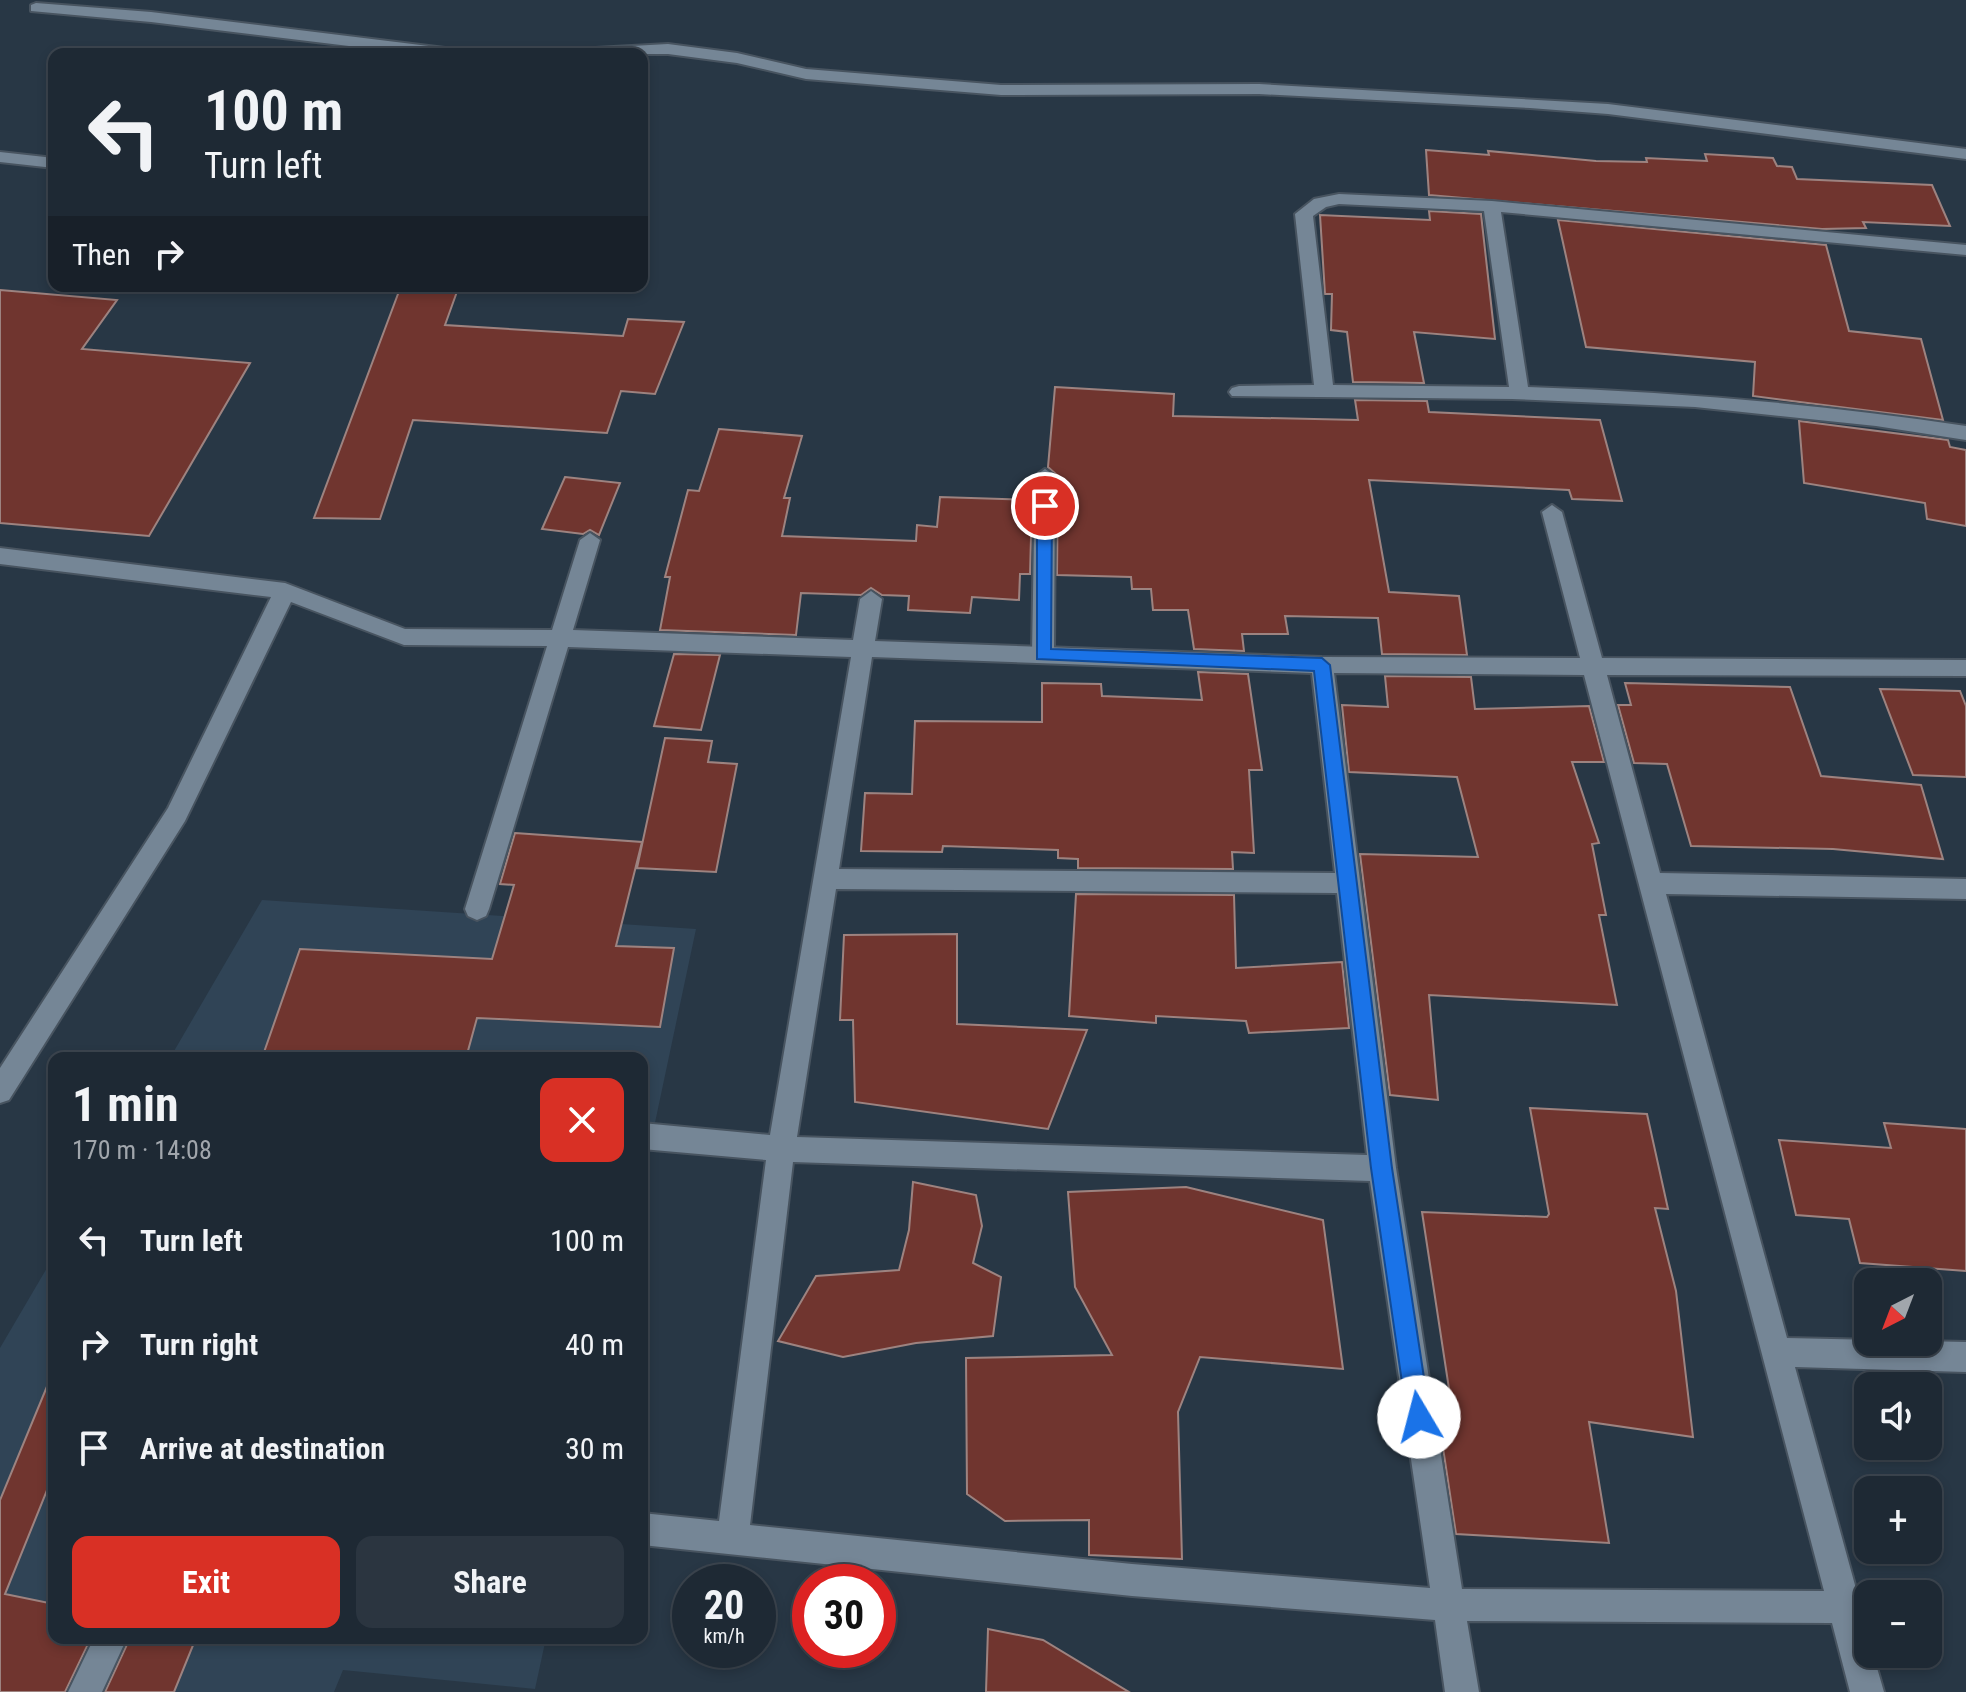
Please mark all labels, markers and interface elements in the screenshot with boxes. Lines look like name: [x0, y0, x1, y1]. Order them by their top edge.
text: 100 m: [204, 78, 343, 144]
icon: left: [72, 80, 176, 184]
text: Turn left: [204, 145, 322, 187]
icon: right: [147, 232, 191, 276]
text: Then: [72, 237, 131, 272]
pin: [1011, 472, 1079, 540]
icon: arrive: [1023, 484, 1067, 528]
text: 1 min: [72, 1076, 179, 1133]
button: close: [540, 1078, 624, 1162]
text: 170 m · 14:08: [72, 1135, 212, 1165]
icon: left: [72, 1218, 116, 1262]
text: Turn left: [140, 1223, 243, 1258]
text: 100 m: [550, 1223, 624, 1258]
north arrow: [1854, 1268, 1942, 1356]
map controls: [1854, 1268, 1942, 1668]
icon: right: [72, 1322, 116, 1366]
text: Turn right: [140, 1327, 258, 1362]
text: 40 m: [565, 1327, 624, 1362]
button: sound: [1854, 1372, 1942, 1460]
position arrow: [1377, 1375, 1461, 1459]
icon: arrive: [72, 1426, 116, 1470]
text: Arrive at destination: [140, 1431, 385, 1466]
text: 30 m: [565, 1431, 624, 1466]
button: +: [1854, 1476, 1942, 1564]
button: Exit: [72, 1536, 340, 1628]
button: Share: [356, 1536, 624, 1628]
speed limit sign: 30: [792, 1564, 896, 1668]
button: −: [1854, 1580, 1942, 1668]
text: 20: [704, 1582, 744, 1629]
text: km/h: [703, 1624, 745, 1648]

